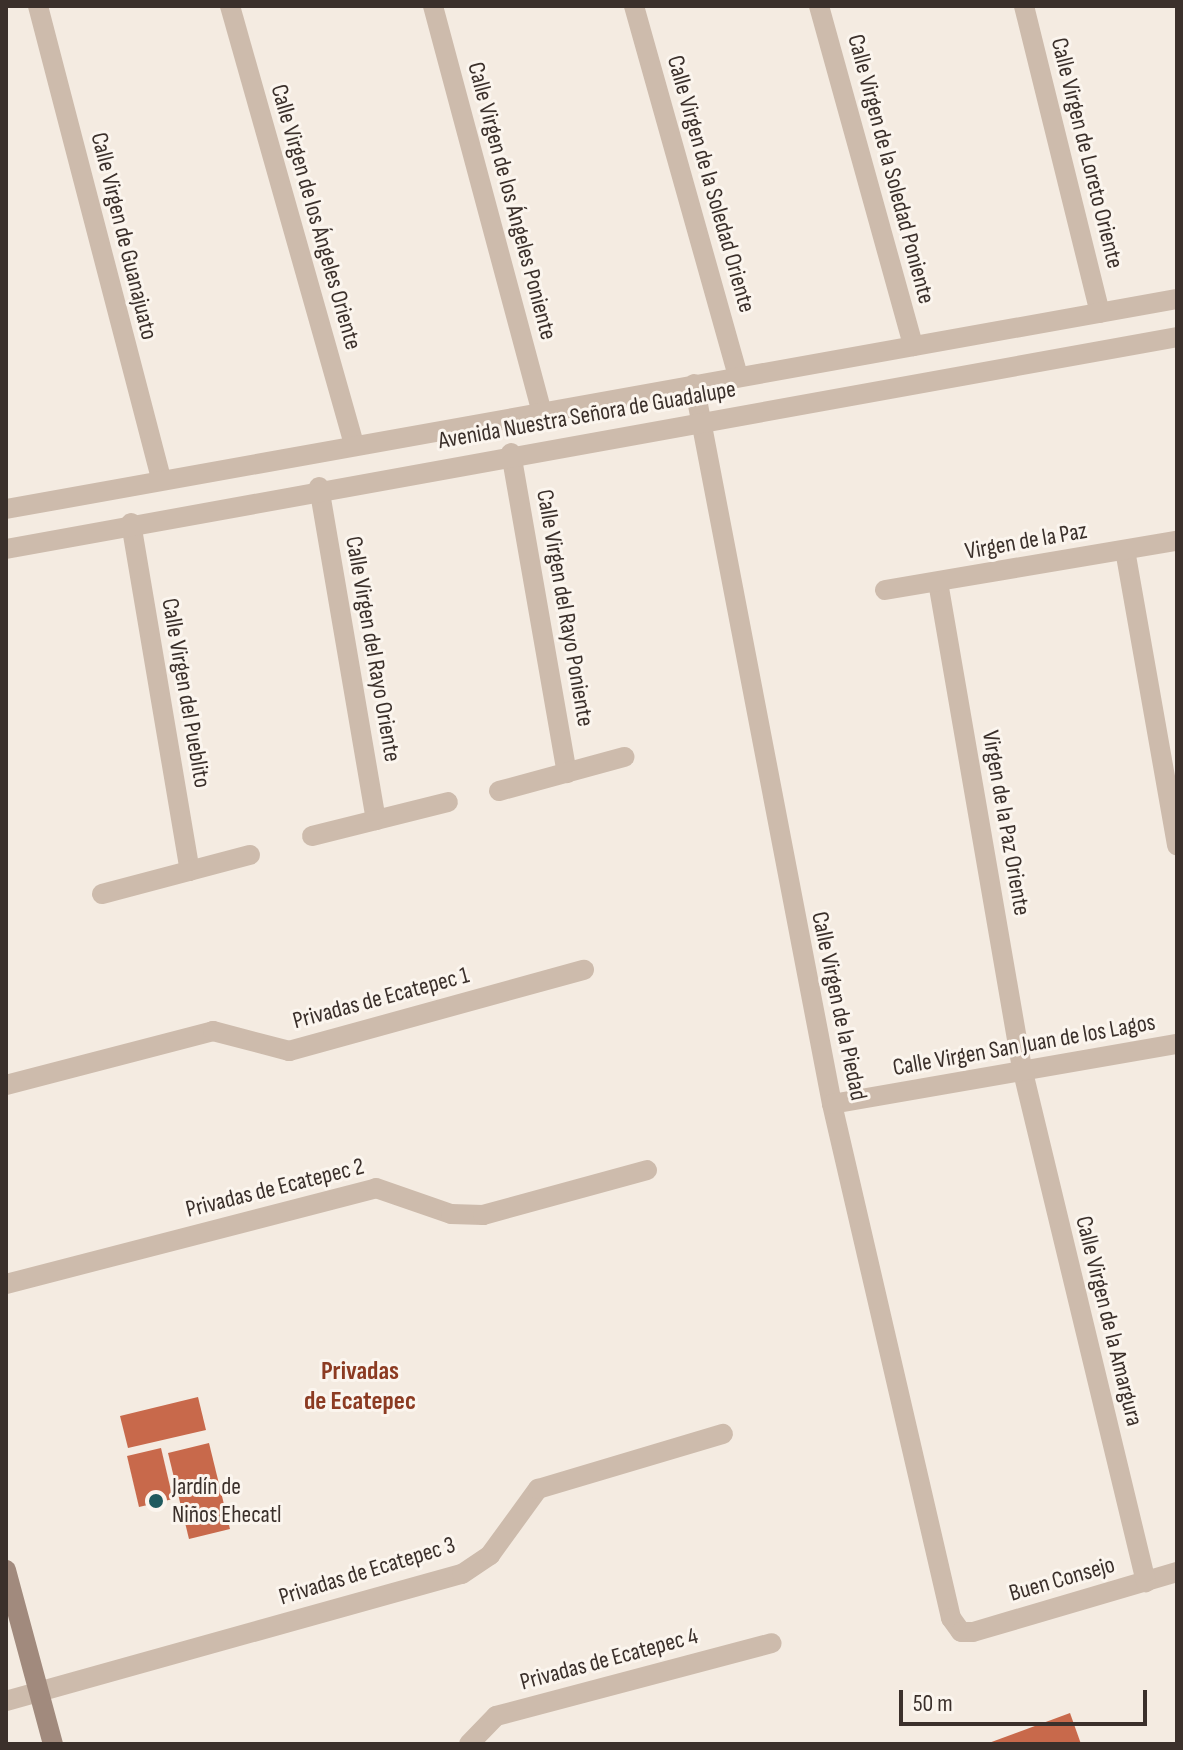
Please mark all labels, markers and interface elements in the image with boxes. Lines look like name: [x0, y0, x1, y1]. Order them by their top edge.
street label: Calle Virgen de la Soledad Poniente: [841, 31, 941, 307]
street label: Calle Virgen de Loreto Oriente: [1044, 35, 1130, 271]
street label: Calle Virgen de la Soledad Oriente: [660, 52, 762, 316]
street label: Calle Virgen de los Ángeles Poniente: [461, 59, 563, 343]
street label: Calle Virgen de los Ángeles Oriente: [264, 81, 368, 353]
street label: Calle Virgen de Guanajuato: [84, 129, 164, 343]
street label: Avenida Nuestra Señora de Guadalupe: [436, 375, 738, 455]
street label: Calle Virgen del Rayo Poniente: [530, 487, 600, 729]
street label: Virgen de la Paz: [963, 516, 1089, 566]
street label: Calle Virgen del Rayo Oriente: [339, 534, 407, 764]
street label: Calle Virgen del Pueblito: [155, 596, 217, 790]
street label: Virgen de la Paz Oriente: [976, 728, 1036, 918]
street label: Calle Virgen de la Piedad: [805, 909, 873, 1103]
street label: Privadas de Ecatepec 1: [290, 961, 472, 1035]
street label: Calle Virgen San Juan de los Lagos: [891, 1008, 1157, 1082]
street label: Privadas de Ecatepec 2: [183, 1152, 367, 1224]
street label: Calle Virgen de la Amargura: [1069, 1213, 1149, 1429]
district label: Privadas de Ecatepec: [304, 1356, 416, 1418]
place label: Jardín de Niños Ehecatl: [172, 1473, 281, 1529]
marker: Jardín de Niños Ehecatl: [147, 1492, 165, 1510]
street label: Privadas de Ecatepec 3: [275, 1530, 459, 1612]
street label: Buen Consejo: [1006, 1550, 1118, 1608]
street label: Privadas de Ecatepec 4: [517, 1621, 701, 1697]
scale bar: [903, 1674, 1151, 1724]
text: 50 m: [913, 1689, 953, 1718]

